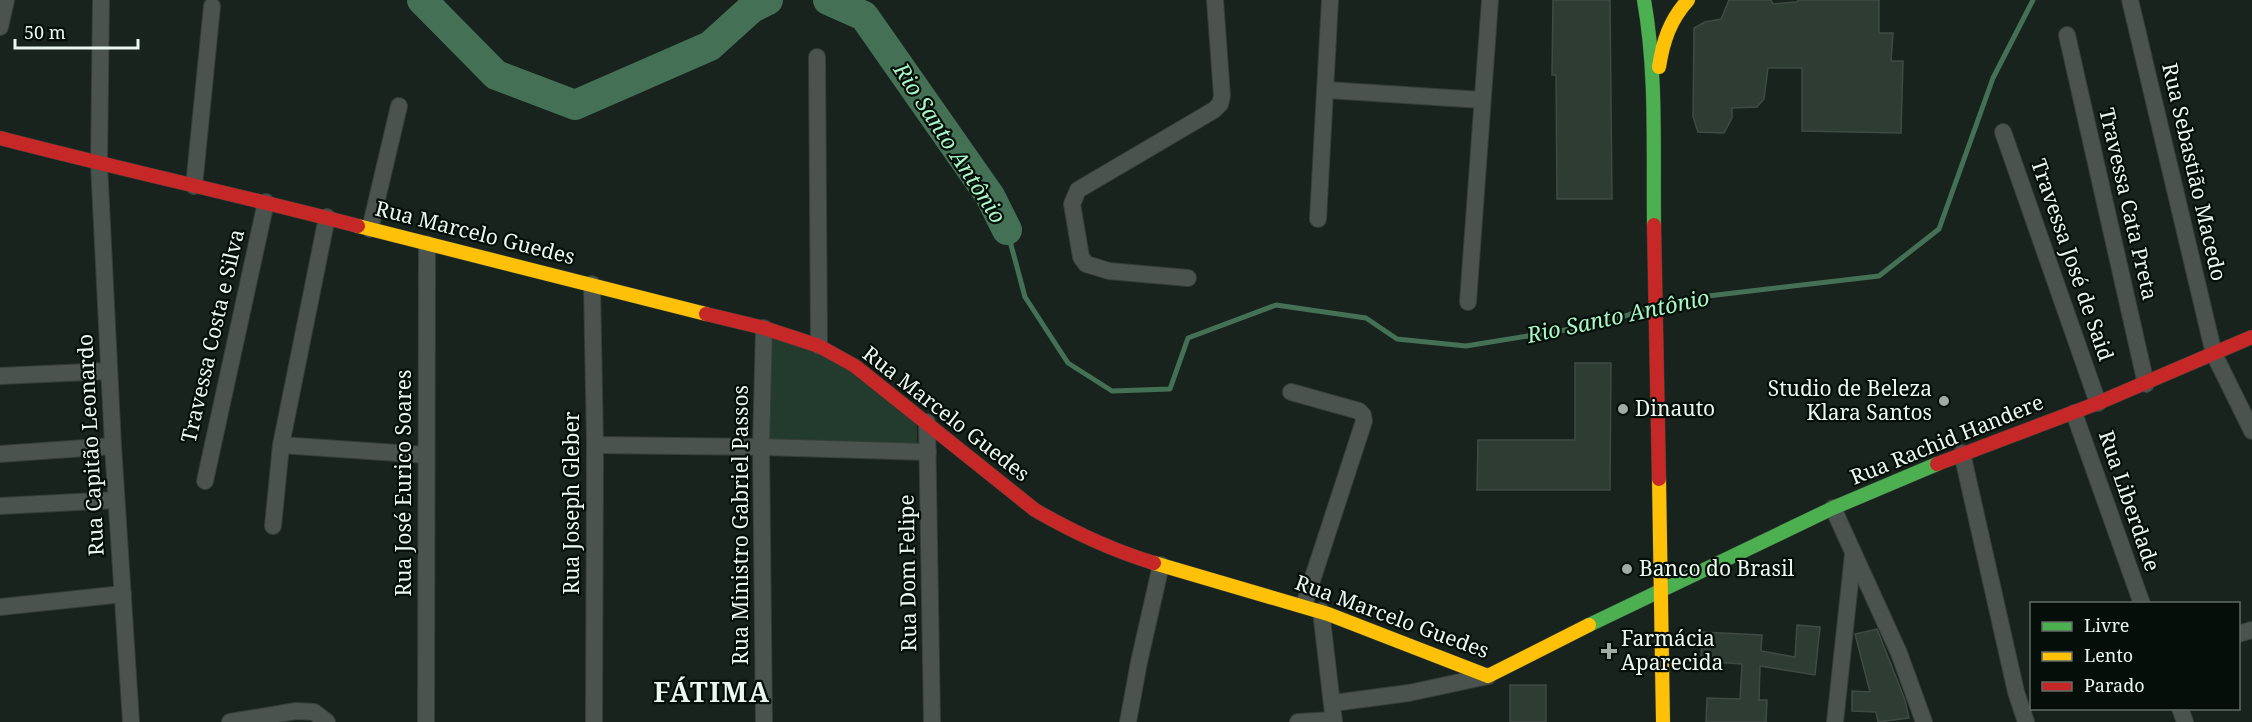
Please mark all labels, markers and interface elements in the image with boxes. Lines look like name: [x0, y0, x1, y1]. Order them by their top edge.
scale bar: [15, 12, 138, 50]
text: 50 m: [24, 20, 66, 44]
water label: Rio Santo Antônio: [887, 55, 1014, 229]
street label: Rua Sebastião Macedo: [2156, 60, 2234, 283]
street label: Travessa Cata Preta: [2093, 105, 2165, 303]
street label: Travessa José de Said: [2025, 155, 2121, 365]
street label: Rua Marcelo Guedes: [373, 194, 578, 270]
street label: Travessa Costa e Silva: [174, 226, 250, 445]
water label: Rio Santo Antônio: [1523, 281, 1712, 349]
street label: Rua Capitão Leonardo: [70, 333, 110, 557]
street label: Rua Marcelo Guedes: [857, 339, 1036, 487]
street label: Rua José Eurico Soares: [389, 369, 417, 597]
place label: Studio de Beleza Klara Santos: [1768, 374, 1932, 426]
street label: Rua Ministro Gabriel Passos: [726, 385, 754, 665]
street label: Rua Rachid Handere: [1846, 388, 2047, 491]
place label: Dinauto: [1635, 394, 1715, 422]
marker: Studio de Beleza Klara Santos: [1937, 394, 1951, 408]
marker: Dinauto: [1616, 402, 1630, 416]
street label: Rua Joseph Gleber: [557, 411, 585, 595]
street label: Rua Liberdade: [2093, 427, 2167, 575]
street label: Rua Dom Felipe: [892, 494, 922, 652]
place label: Banco do Brasil: [1639, 554, 1795, 582]
marker: Banco do Brasil: [1620, 562, 1634, 576]
street label: Rua Marcelo Guedes: [1291, 568, 1493, 664]
legend: [2030, 602, 2240, 710]
text: Livre: [2084, 613, 2130, 637]
place label: Farmácia Aparecida: [1621, 624, 1723, 676]
text: Lento: [2084, 643, 2133, 667]
marker: Farmácia Aparecida: [1602, 644, 1616, 658]
district label: FÁTIMA: [653, 673, 771, 710]
text: Parado: [2084, 673, 2145, 697]

